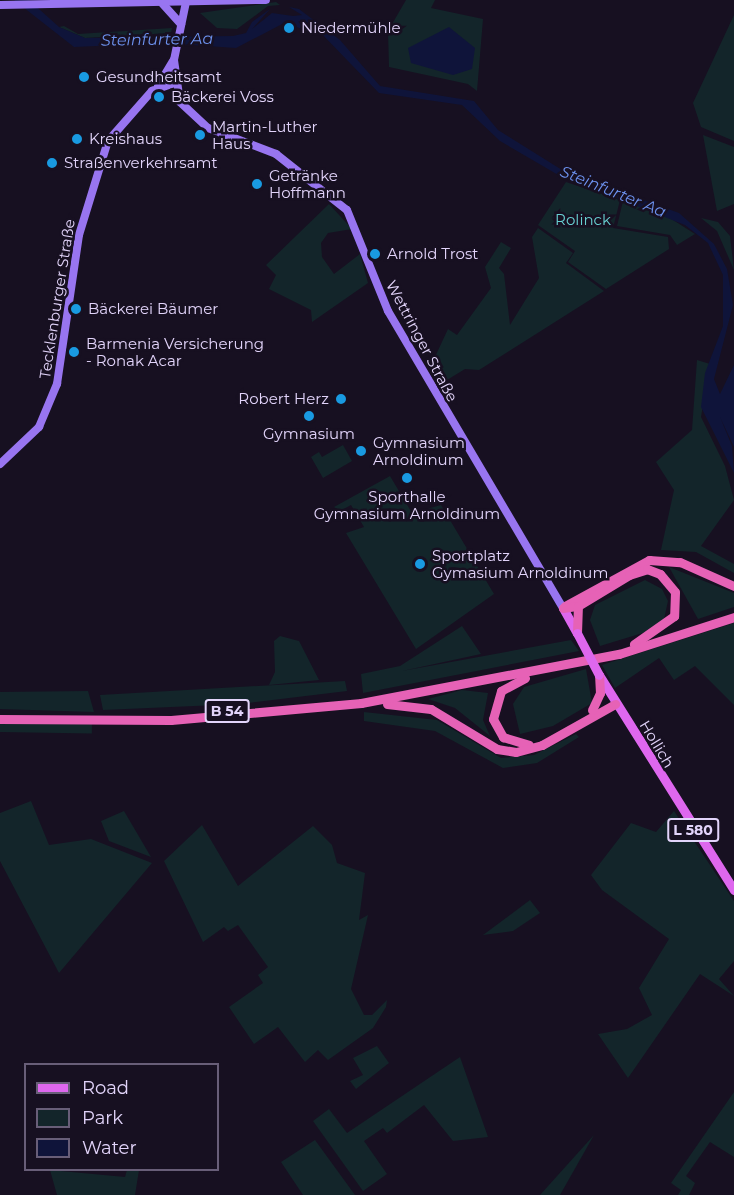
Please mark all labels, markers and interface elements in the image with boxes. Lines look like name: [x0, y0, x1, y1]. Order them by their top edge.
place label: Niedermühle: [301, 19, 401, 37]
marker: Niedermühle: [282, 21, 296, 35]
water label: Steinfurter Aa: [101, 29, 213, 51]
place label: Gesundheitsamt: [96, 68, 222, 86]
marker: Gesundheitsamt: [77, 70, 91, 84]
place label: Bäckerei Voss: [171, 88, 274, 106]
marker: Bäckerei Voss: [152, 90, 166, 104]
place label: Martin-Luther Haus: [212, 117, 318, 152]
marker: Martin-Luther Haus: [193, 128, 207, 142]
place label: Kreishaus: [89, 130, 162, 148]
marker: Kreishaus: [70, 132, 84, 146]
place label: Straßenverkehrsamt: [64, 154, 218, 172]
marker: Straßenverkehrsamt: [45, 156, 59, 170]
water label: Steinfurter Aa: [557, 162, 669, 222]
place label: Getränke Hoffmann: [269, 166, 346, 201]
marker: Getränke Hoffmann: [250, 177, 264, 191]
park label: Rolinck: [555, 211, 611, 229]
street label: Tecklenburger Straße: [35, 218, 79, 380]
place label: Arnold Trost: [387, 245, 478, 263]
marker: Arnold Trost: [368, 247, 382, 261]
street label: Wettringer Straße: [382, 277, 462, 405]
place label: Bäckerei Bäumer: [88, 300, 218, 318]
marker: Bäckerei Bäumer: [69, 302, 83, 316]
place label: Barmenia Versicherung - Ronak Acar: [86, 334, 264, 369]
marker: Barmenia Versicherung - Ronak Acar: [67, 345, 81, 359]
place label: Robert Herz: [238, 390, 329, 408]
marker: Robert Herz: [334, 392, 348, 406]
marker: Gymnasium: [302, 409, 316, 423]
place label: Gymnasium: [263, 425, 355, 443]
place label: Gymnasium Arnoldinum: [373, 433, 465, 468]
marker: Gymnasium Arnoldinum: [354, 444, 368, 458]
marker: Sporthalle Gymnasium Arnoldinum: [400, 471, 414, 485]
place label: Sporthalle Gymnasium Arnoldinum: [314, 487, 500, 522]
place label: Sportplatz Gymasium Arnoldinum: [432, 546, 608, 581]
marker: Sportplatz Gymasium Arnoldinum: [413, 557, 427, 571]
road number: B 54: [204, 700, 250, 722]
street label: Hollich: [636, 717, 678, 771]
road number: L 580: [666, 819, 720, 841]
legend: [24, 1063, 219, 1171]
text: Road: [82, 1077, 129, 1099]
text: Park: [82, 1107, 123, 1129]
text: Water: [82, 1137, 137, 1159]

